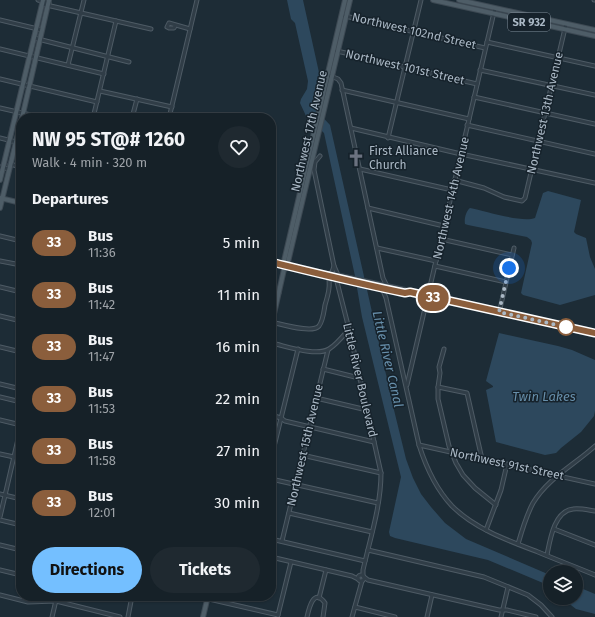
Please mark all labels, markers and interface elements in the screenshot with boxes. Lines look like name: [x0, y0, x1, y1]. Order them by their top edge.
street label: Northwest 102nd Street: [351, 10, 478, 52]
road number: SR 932: [508, 13, 550, 31]
street label: Northwest 101st Street: [344, 46, 467, 88]
street label: Northwest 13th Avenue: [524, 51, 566, 175]
street label: Northwest 17th Avenue: [288, 69, 330, 193]
button: heart: [218, 126, 260, 168]
text: NW 95 ST@# 1260: [32, 128, 185, 151]
street label: Northwest 14th Avenue: [430, 135, 472, 261]
place label: First Alliance Church: [369, 144, 438, 172]
church icon: First Alliance Church: [346, 148, 366, 168]
text: Walk · 4 min · 320 m: [32, 155, 147, 170]
text: Departures: [32, 190, 109, 208]
text: Bus: [88, 227, 113, 245]
text: 33: [47, 234, 61, 251]
text: 5 min: [223, 234, 260, 252]
text: 11:36: [88, 245, 116, 260]
your location: [499, 258, 519, 278]
text: Bus: [88, 279, 113, 297]
line badge: 33: [415, 285, 451, 311]
text: 33: [47, 286, 61, 303]
text: 11 min: [217, 286, 260, 304]
text: 33: [426, 289, 440, 306]
text: 11:42: [88, 297, 115, 312]
water label: Little River Canal: [370, 309, 406, 409]
unlabelled marker: [557, 318, 575, 336]
street label: Little River Boulevard: [340, 321, 380, 439]
text: Bus: [88, 331, 113, 349]
text: 33: [47, 338, 61, 355]
text: 16 min: [216, 338, 260, 356]
text: 11:47: [88, 349, 115, 364]
text: Bus: [88, 383, 113, 401]
street label: Northwest 15th Avenue: [284, 383, 326, 507]
water label: Twin Lakes: [512, 389, 576, 404]
text: 33: [47, 390, 61, 407]
text: 22 min: [215, 390, 260, 408]
text: 11:53: [88, 401, 115, 416]
text: Bus: [88, 435, 113, 453]
text: 33: [47, 442, 61, 459]
text: 27 min: [216, 442, 260, 460]
street label: Northwest 91st Street: [449, 445, 566, 483]
text: 11:58: [88, 453, 116, 468]
text: Bus: [88, 487, 113, 505]
text: 33: [47, 494, 61, 511]
text: 30 min: [214, 494, 260, 512]
text: 12:01: [88, 505, 116, 520]
button: Directions: [32, 547, 142, 593]
button: Tickets: [150, 547, 260, 593]
map controls: [543, 565, 583, 605]
button: layers: [543, 565, 583, 605]

